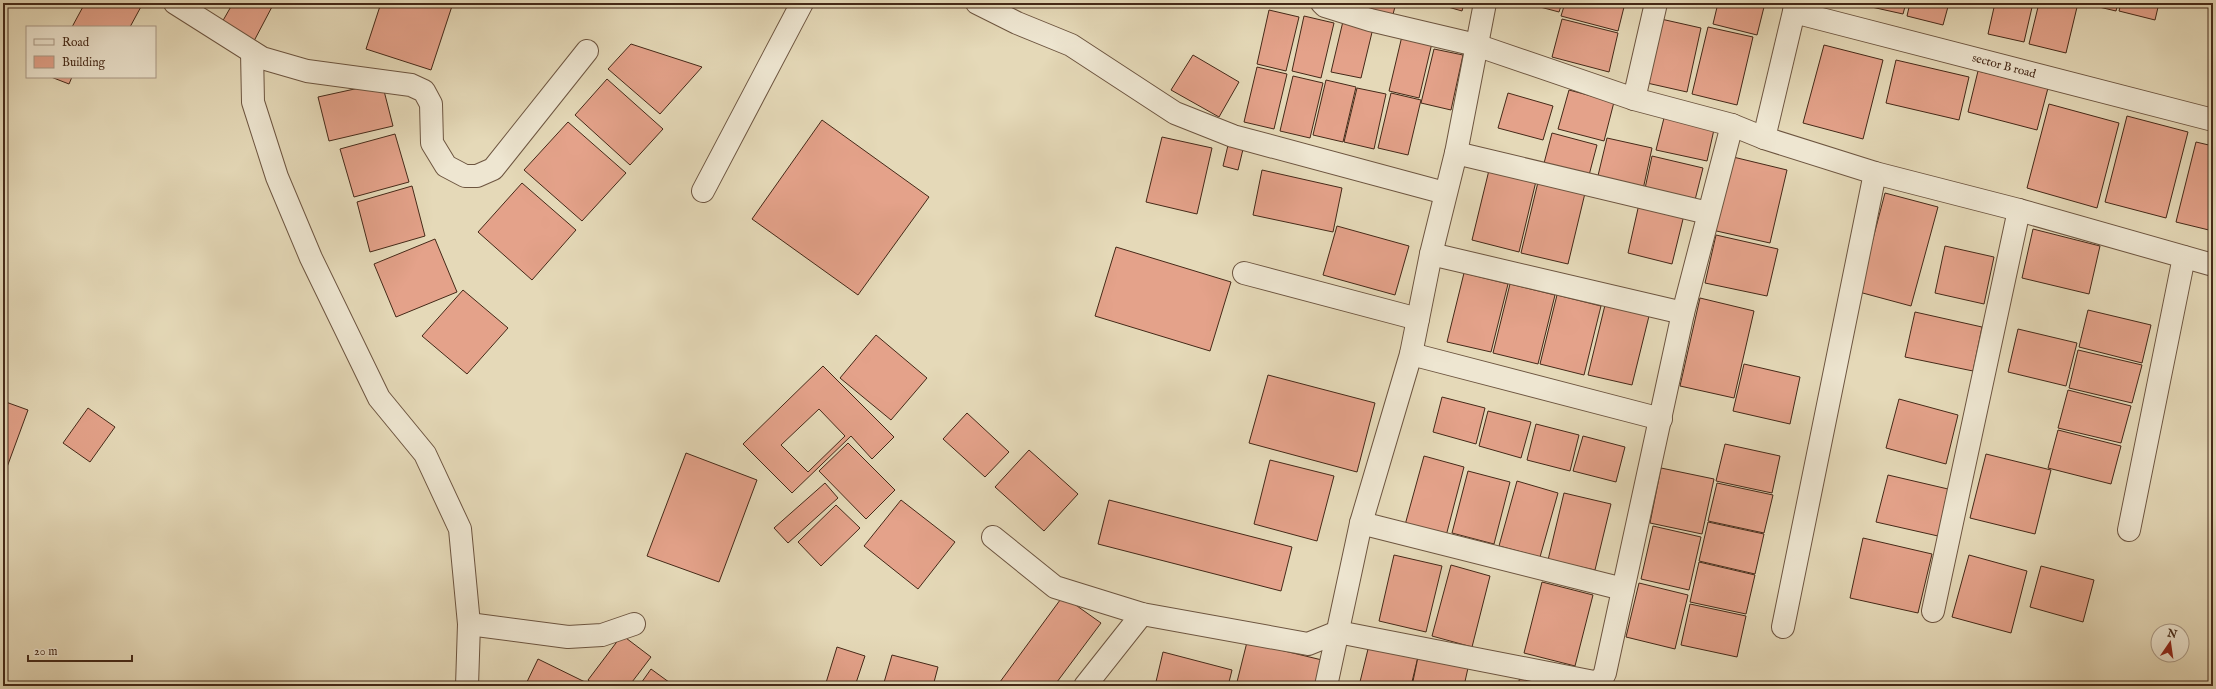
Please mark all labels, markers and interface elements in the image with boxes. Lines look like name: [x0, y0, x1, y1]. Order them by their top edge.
legend: [26, 26, 156, 78]
text: Road: [62, 35, 90, 50]
street label: sector B road: [1970, 50, 2038, 82]
text: Building: [62, 55, 106, 70]
north arrow: [2150, 623, 2190, 663]
text: N: [2165, 626, 2179, 642]
scale bar: [28, 637, 132, 663]
text: 20 m: [34, 644, 57, 659]

